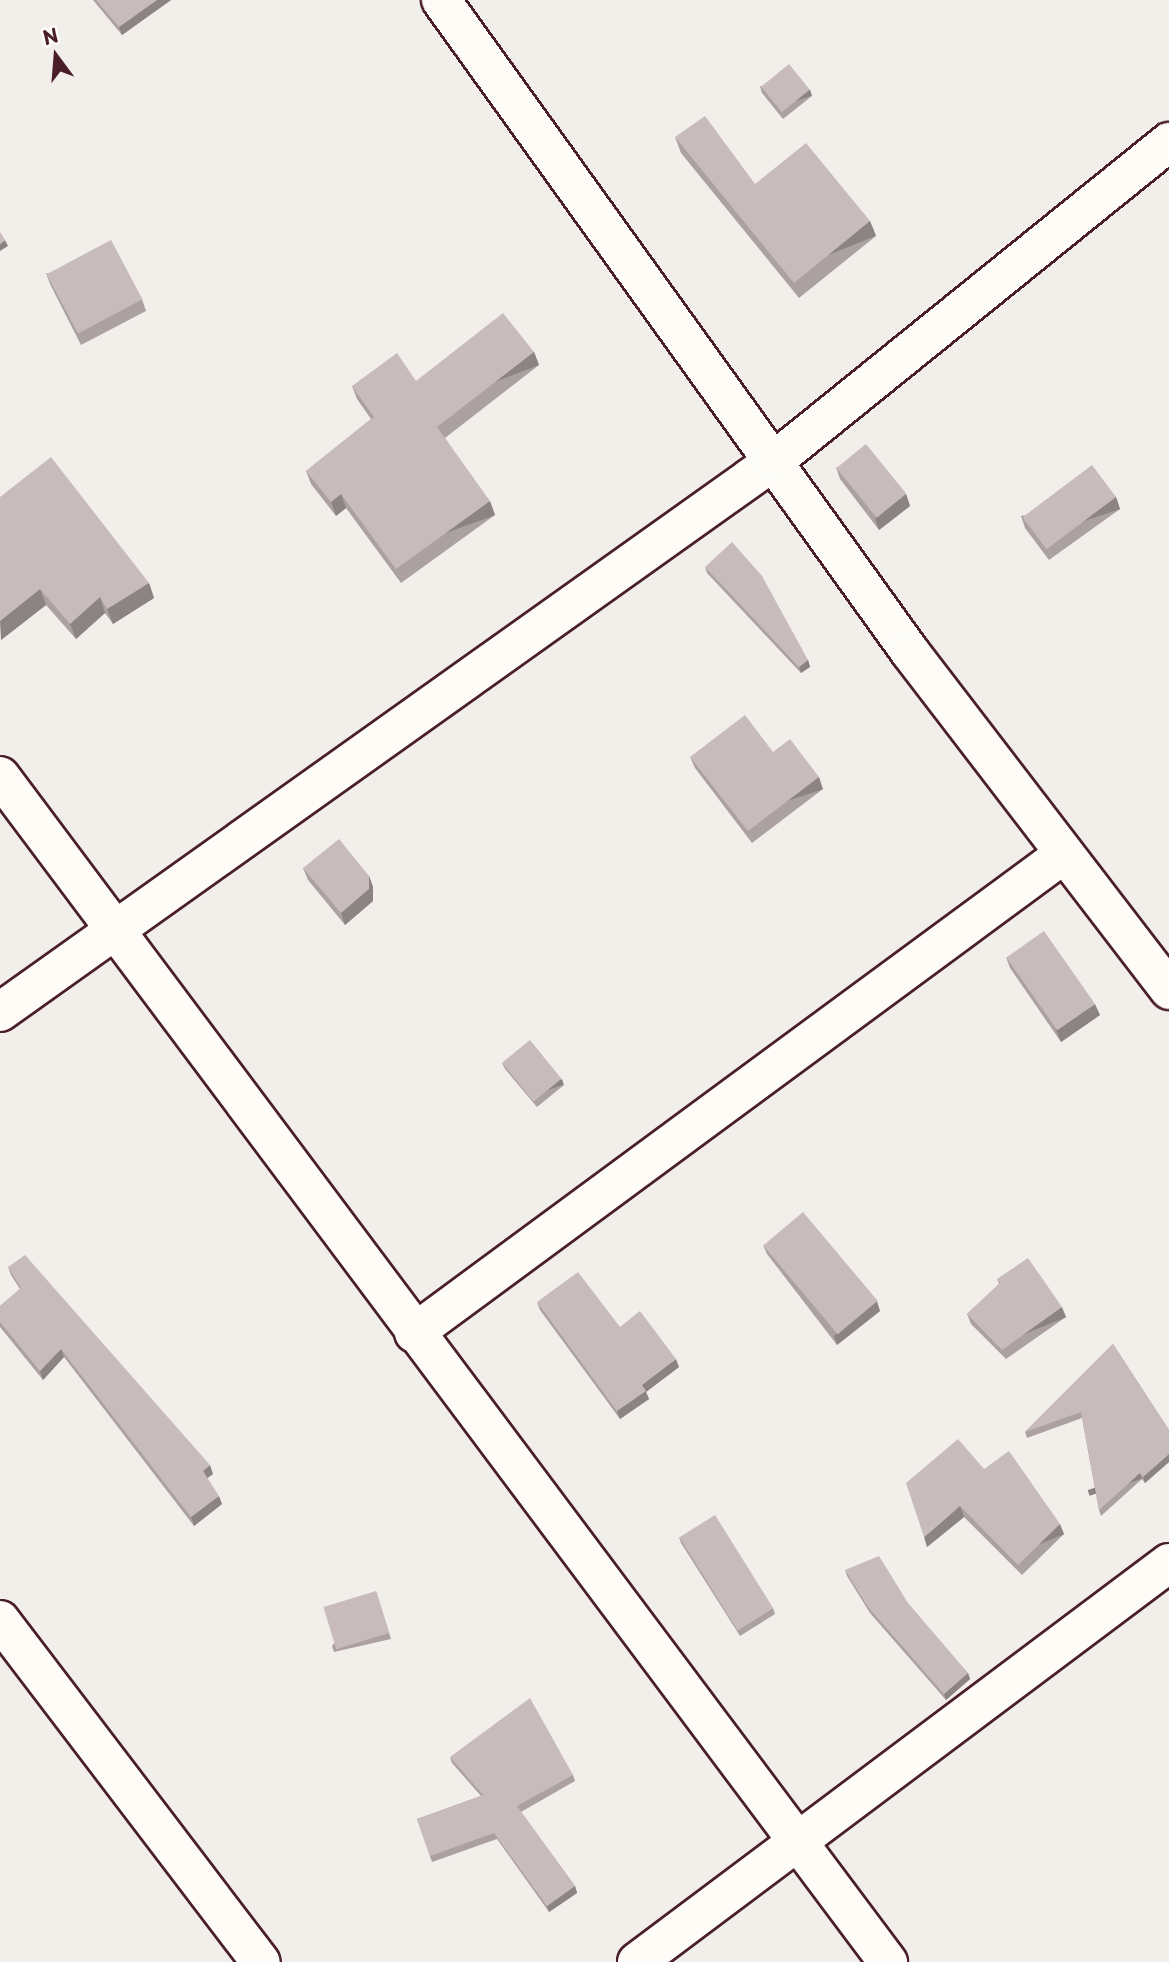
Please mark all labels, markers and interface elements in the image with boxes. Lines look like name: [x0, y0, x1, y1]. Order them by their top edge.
text: N: [39, 20, 61, 51]
north arrow: [21, 21, 91, 91]

